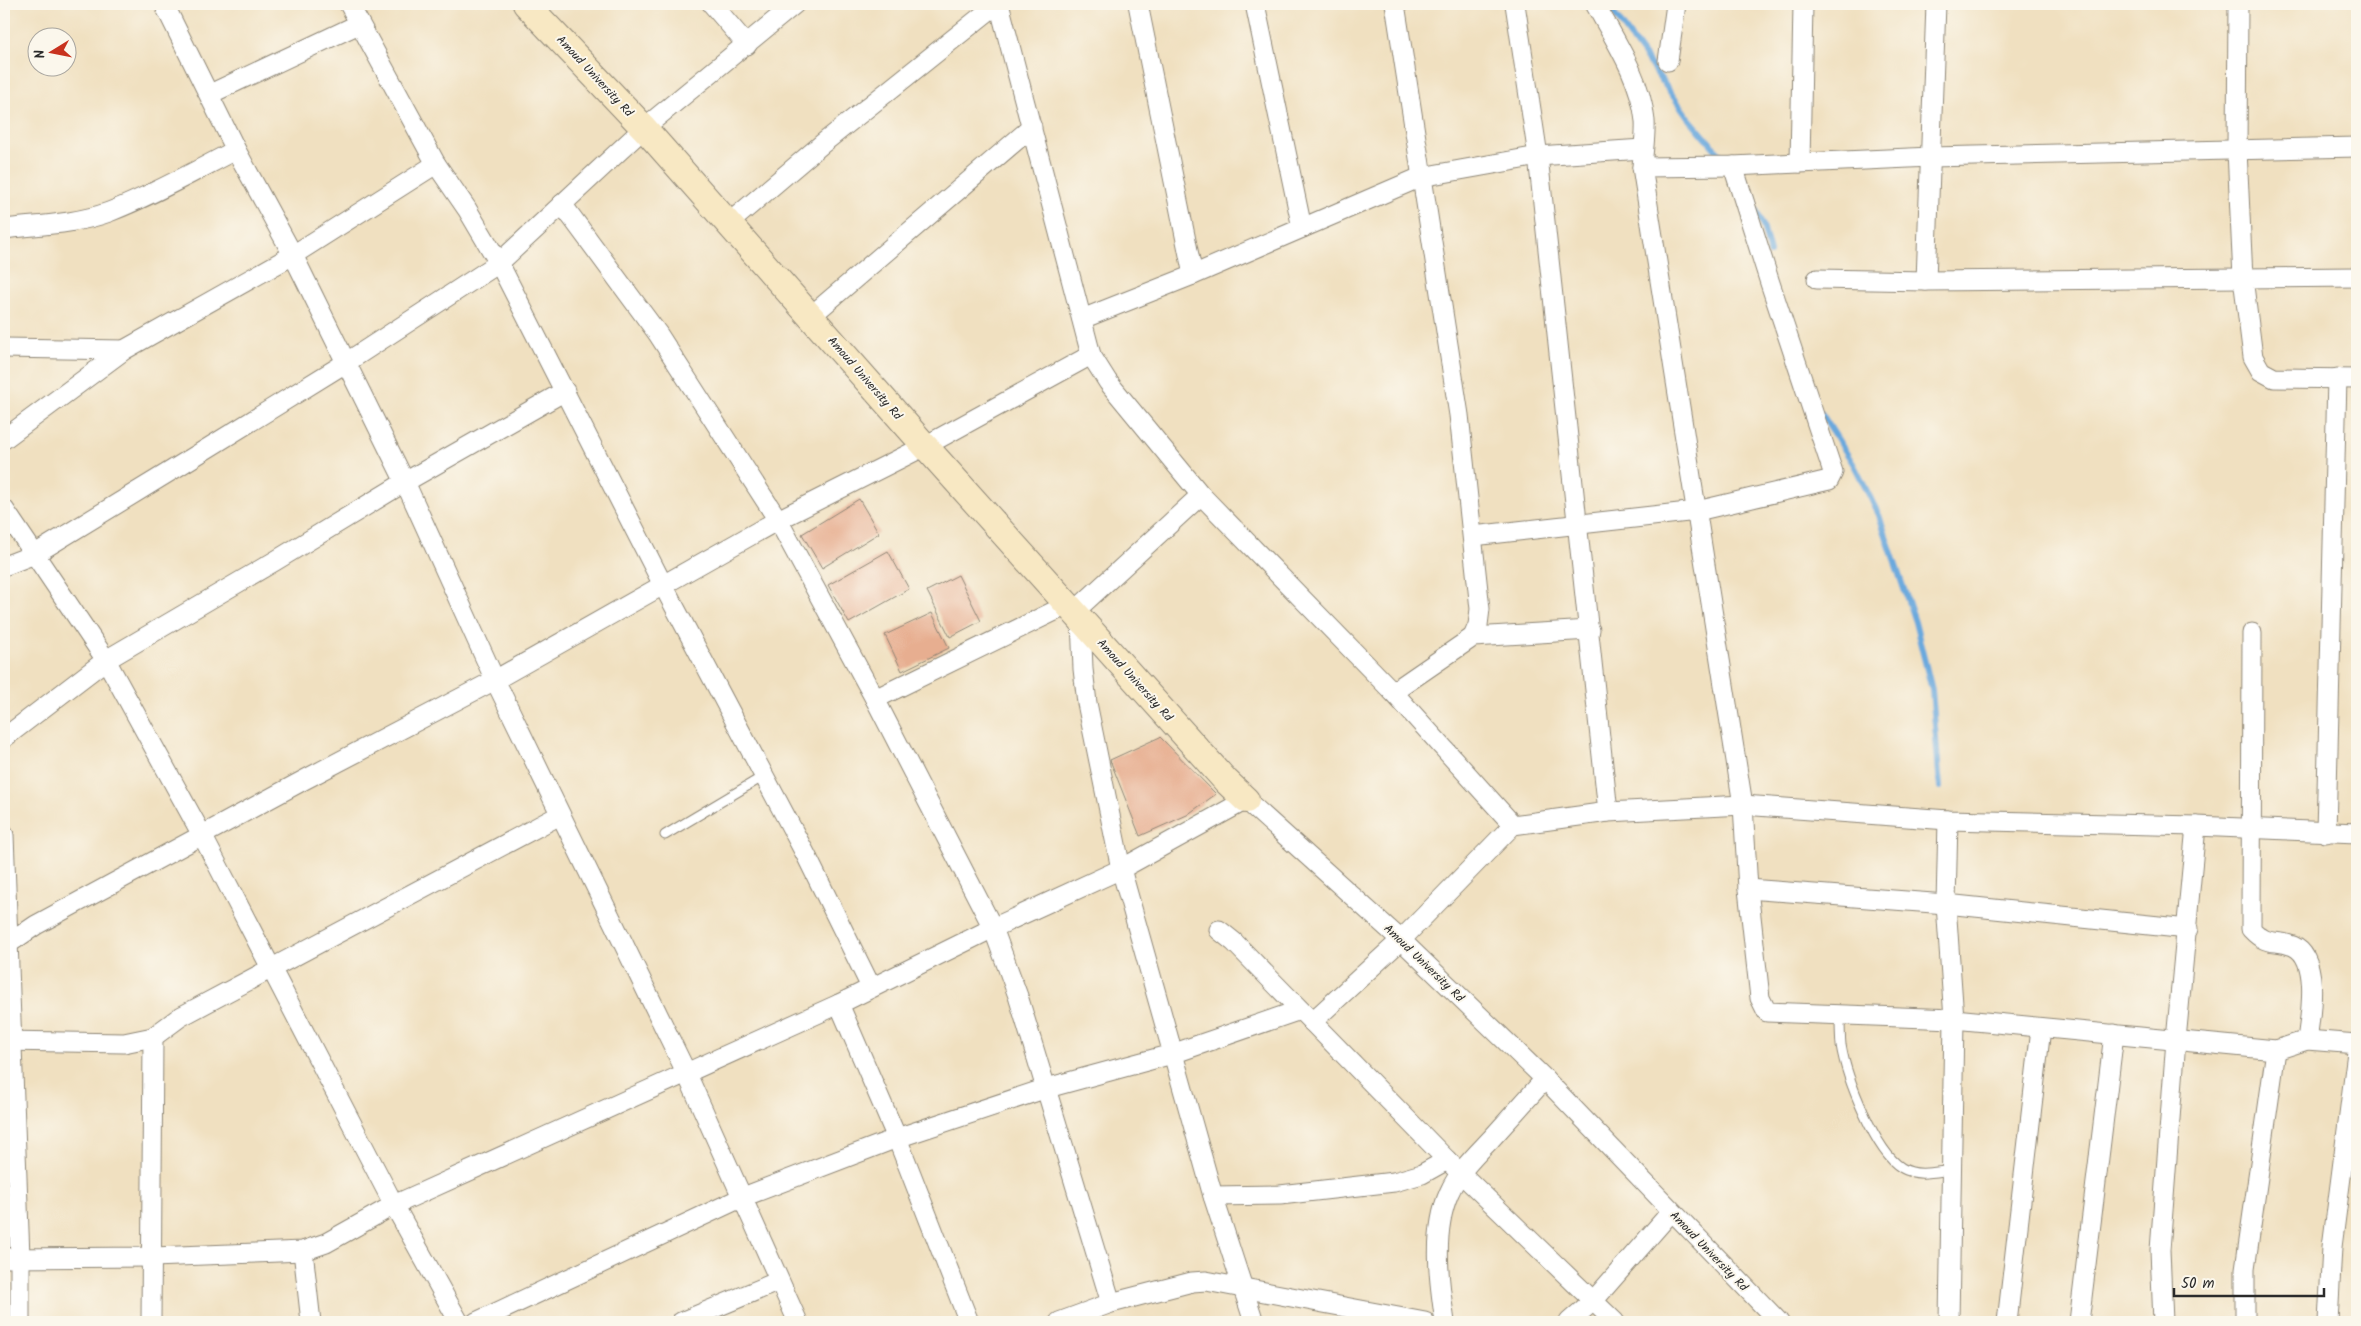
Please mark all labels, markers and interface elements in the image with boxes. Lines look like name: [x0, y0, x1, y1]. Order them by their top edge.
north arrow: [28, 28, 78, 78]
street label: Amoud University Rd: [552, 31, 638, 122]
text: N: [29, 48, 52, 60]
street label: Amoud University Rd: [823, 332, 907, 425]
street label: Amoud University Rd: [1092, 635, 1178, 727]
street label: Amoud University Rd: [1379, 920, 1469, 1008]
street label: Amoud University Rd: [1665, 1207, 1753, 1297]
scale bar: [2174, 1266, 2324, 1298]
text: 50 m: [2181, 1272, 2215, 1296]

